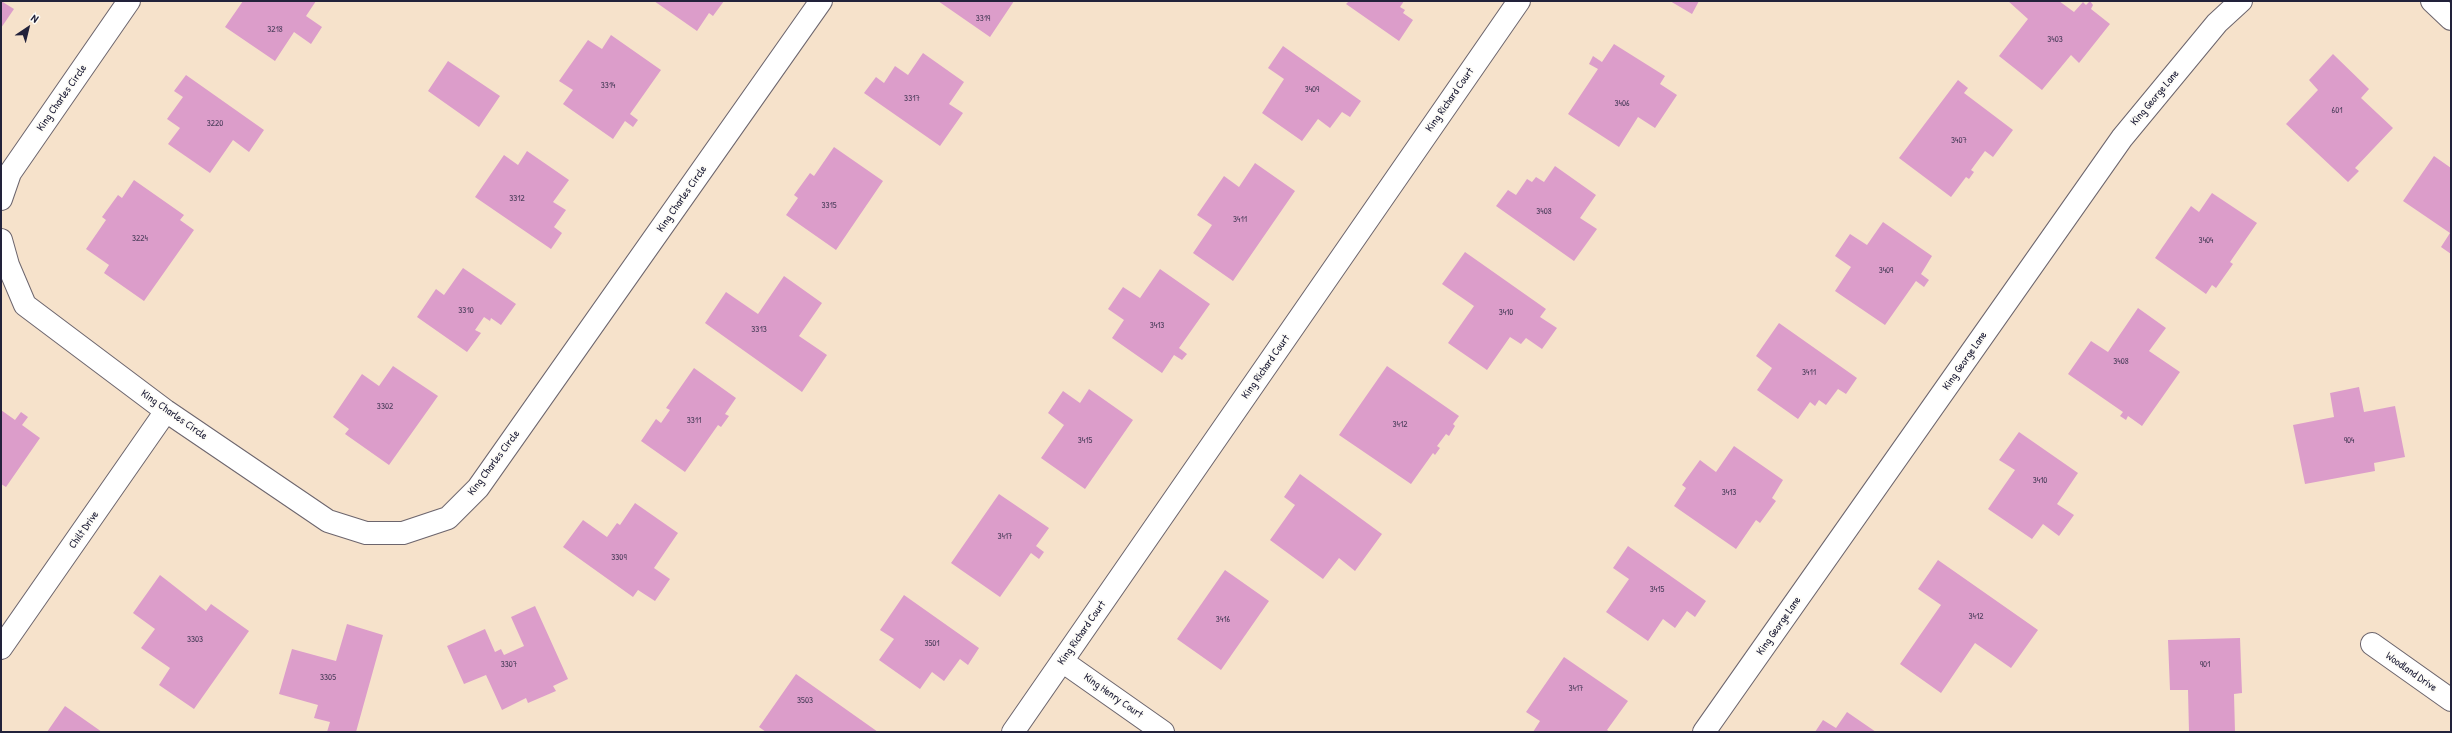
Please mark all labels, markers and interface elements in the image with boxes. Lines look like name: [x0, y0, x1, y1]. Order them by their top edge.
north arrow: [8, 8, 48, 48]
text: N: [28, 11, 41, 26]
house number: 3319: [976, 14, 990, 24]
house number: 3218: [267, 25, 283, 35]
house number: 3403: [2047, 35, 2063, 45]
street label: King Charles Circle: [34, 62, 90, 134]
street label: King Richard Court: [1423, 65, 1477, 135]
street label: King George Lane: [2128, 68, 2182, 128]
house number: 3314: [601, 81, 615, 91]
house number: 3409: [1305, 85, 1319, 95]
house number: 3317: [904, 94, 920, 104]
house number: 3406: [1614, 99, 1630, 109]
house number: 601: [2332, 106, 2342, 116]
house number: 3220: [207, 119, 223, 129]
house number: 3407: [1951, 136, 1967, 146]
street label: King Charles Circle: [654, 163, 710, 235]
house number: 3312: [509, 194, 525, 204]
house number: 3315: [821, 201, 837, 211]
house number: 3408: [1536, 207, 1552, 217]
house number: 3411: [1233, 215, 1247, 225]
house number: 3224: [132, 234, 148, 244]
house number: 3404: [2199, 236, 2213, 246]
house number: 3409: [1879, 266, 1893, 276]
house number: 3310: [458, 306, 474, 316]
house number: 3410: [1499, 308, 1513, 318]
house number: 3413: [1150, 321, 1164, 331]
house number: 3313: [751, 325, 767, 335]
street label: King George Lane: [1940, 329, 1990, 393]
street label: King Richard Court: [1239, 332, 1293, 402]
house number: 3408: [2113, 357, 2129, 367]
house number: 3411: [1802, 368, 1816, 378]
street label: King Charles Circle: [138, 387, 210, 443]
house number: 3302: [377, 402, 393, 412]
house number: 3311: [687, 416, 701, 426]
house number: 3412: [1393, 420, 1407, 430]
street label: King Charles Circle: [465, 428, 523, 498]
house number: 3415: [1078, 436, 1092, 446]
house number: 904: [2344, 436, 2354, 446]
house number: 3410: [2033, 476, 2047, 486]
house number: 3413: [1722, 488, 1736, 498]
street label: Chilt Drive: [66, 509, 102, 551]
house number: 3417: [997, 532, 1013, 542]
house number: 3309: [611, 553, 627, 563]
house number: 3415: [1650, 585, 1664, 595]
street label: King George Lane: [1754, 594, 1804, 658]
street label: King Richard Court: [1055, 598, 1109, 668]
house number: 3412: [1969, 612, 1983, 622]
house number: 3416: [1216, 615, 1230, 625]
house number: 3303: [187, 635, 203, 645]
house number: 3501: [924, 639, 940, 649]
street label: Woodland Drive: [2383, 649, 2439, 695]
house number: 3307: [501, 660, 517, 670]
house number: 901: [2200, 660, 2210, 670]
street label: King Henry Court: [1081, 671, 1145, 721]
house number: 3305: [320, 673, 336, 683]
house number: 3417: [1568, 684, 1584, 694]
house number: 3503: [797, 696, 813, 706]

